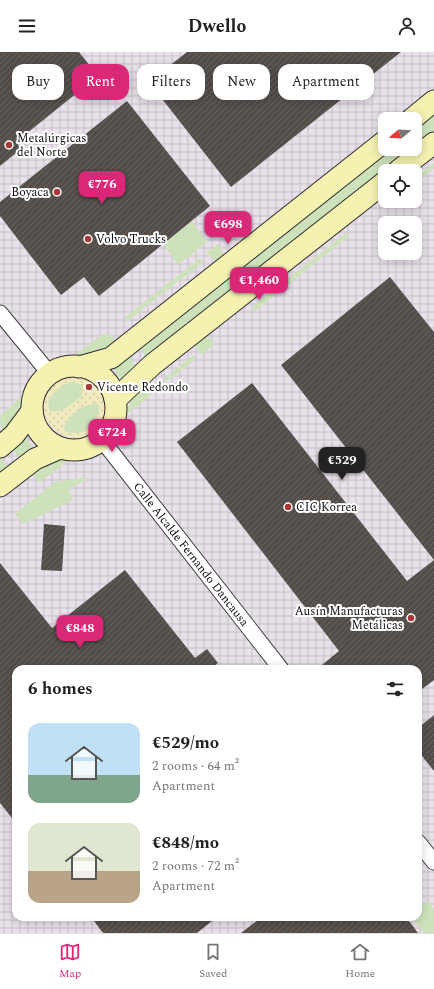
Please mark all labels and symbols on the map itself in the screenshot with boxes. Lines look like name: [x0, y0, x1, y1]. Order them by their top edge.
north arrow: [378, 112, 422, 156]
place label: Metalúrgicas del Norte: [17, 129, 87, 162]
marker: Metalúrgicas del Norte: [4, 140, 14, 150]
pin: €776: [78, 171, 126, 205]
place label: Boyaca: [11, 183, 49, 202]
marker: Boyaca: [52, 187, 62, 197]
pin: €698: [204, 211, 252, 245]
place label: Volvo Trucks: [96, 230, 166, 249]
marker: Volvo Trucks: [83, 234, 93, 244]
pin: €1,460: [226, 267, 292, 301]
place label: Vicente Redondo: [97, 378, 188, 397]
marker: Vicente Redondo: [84, 382, 94, 392]
pin: €724: [88, 419, 136, 453]
pin: €529: [318, 447, 366, 481]
street label: Calle Alcalde Fernando Dancausa: [128, 478, 253, 631]
place label: CIC Korrea: [296, 498, 357, 517]
marker: CIC Korrea: [283, 502, 293, 512]
place label: Ausín Manufacturas Metálicas: [295, 602, 403, 635]
marker: Ausín Manufacturas Metálicas: [406, 613, 416, 623]
pin: €848: [56, 615, 104, 649]

